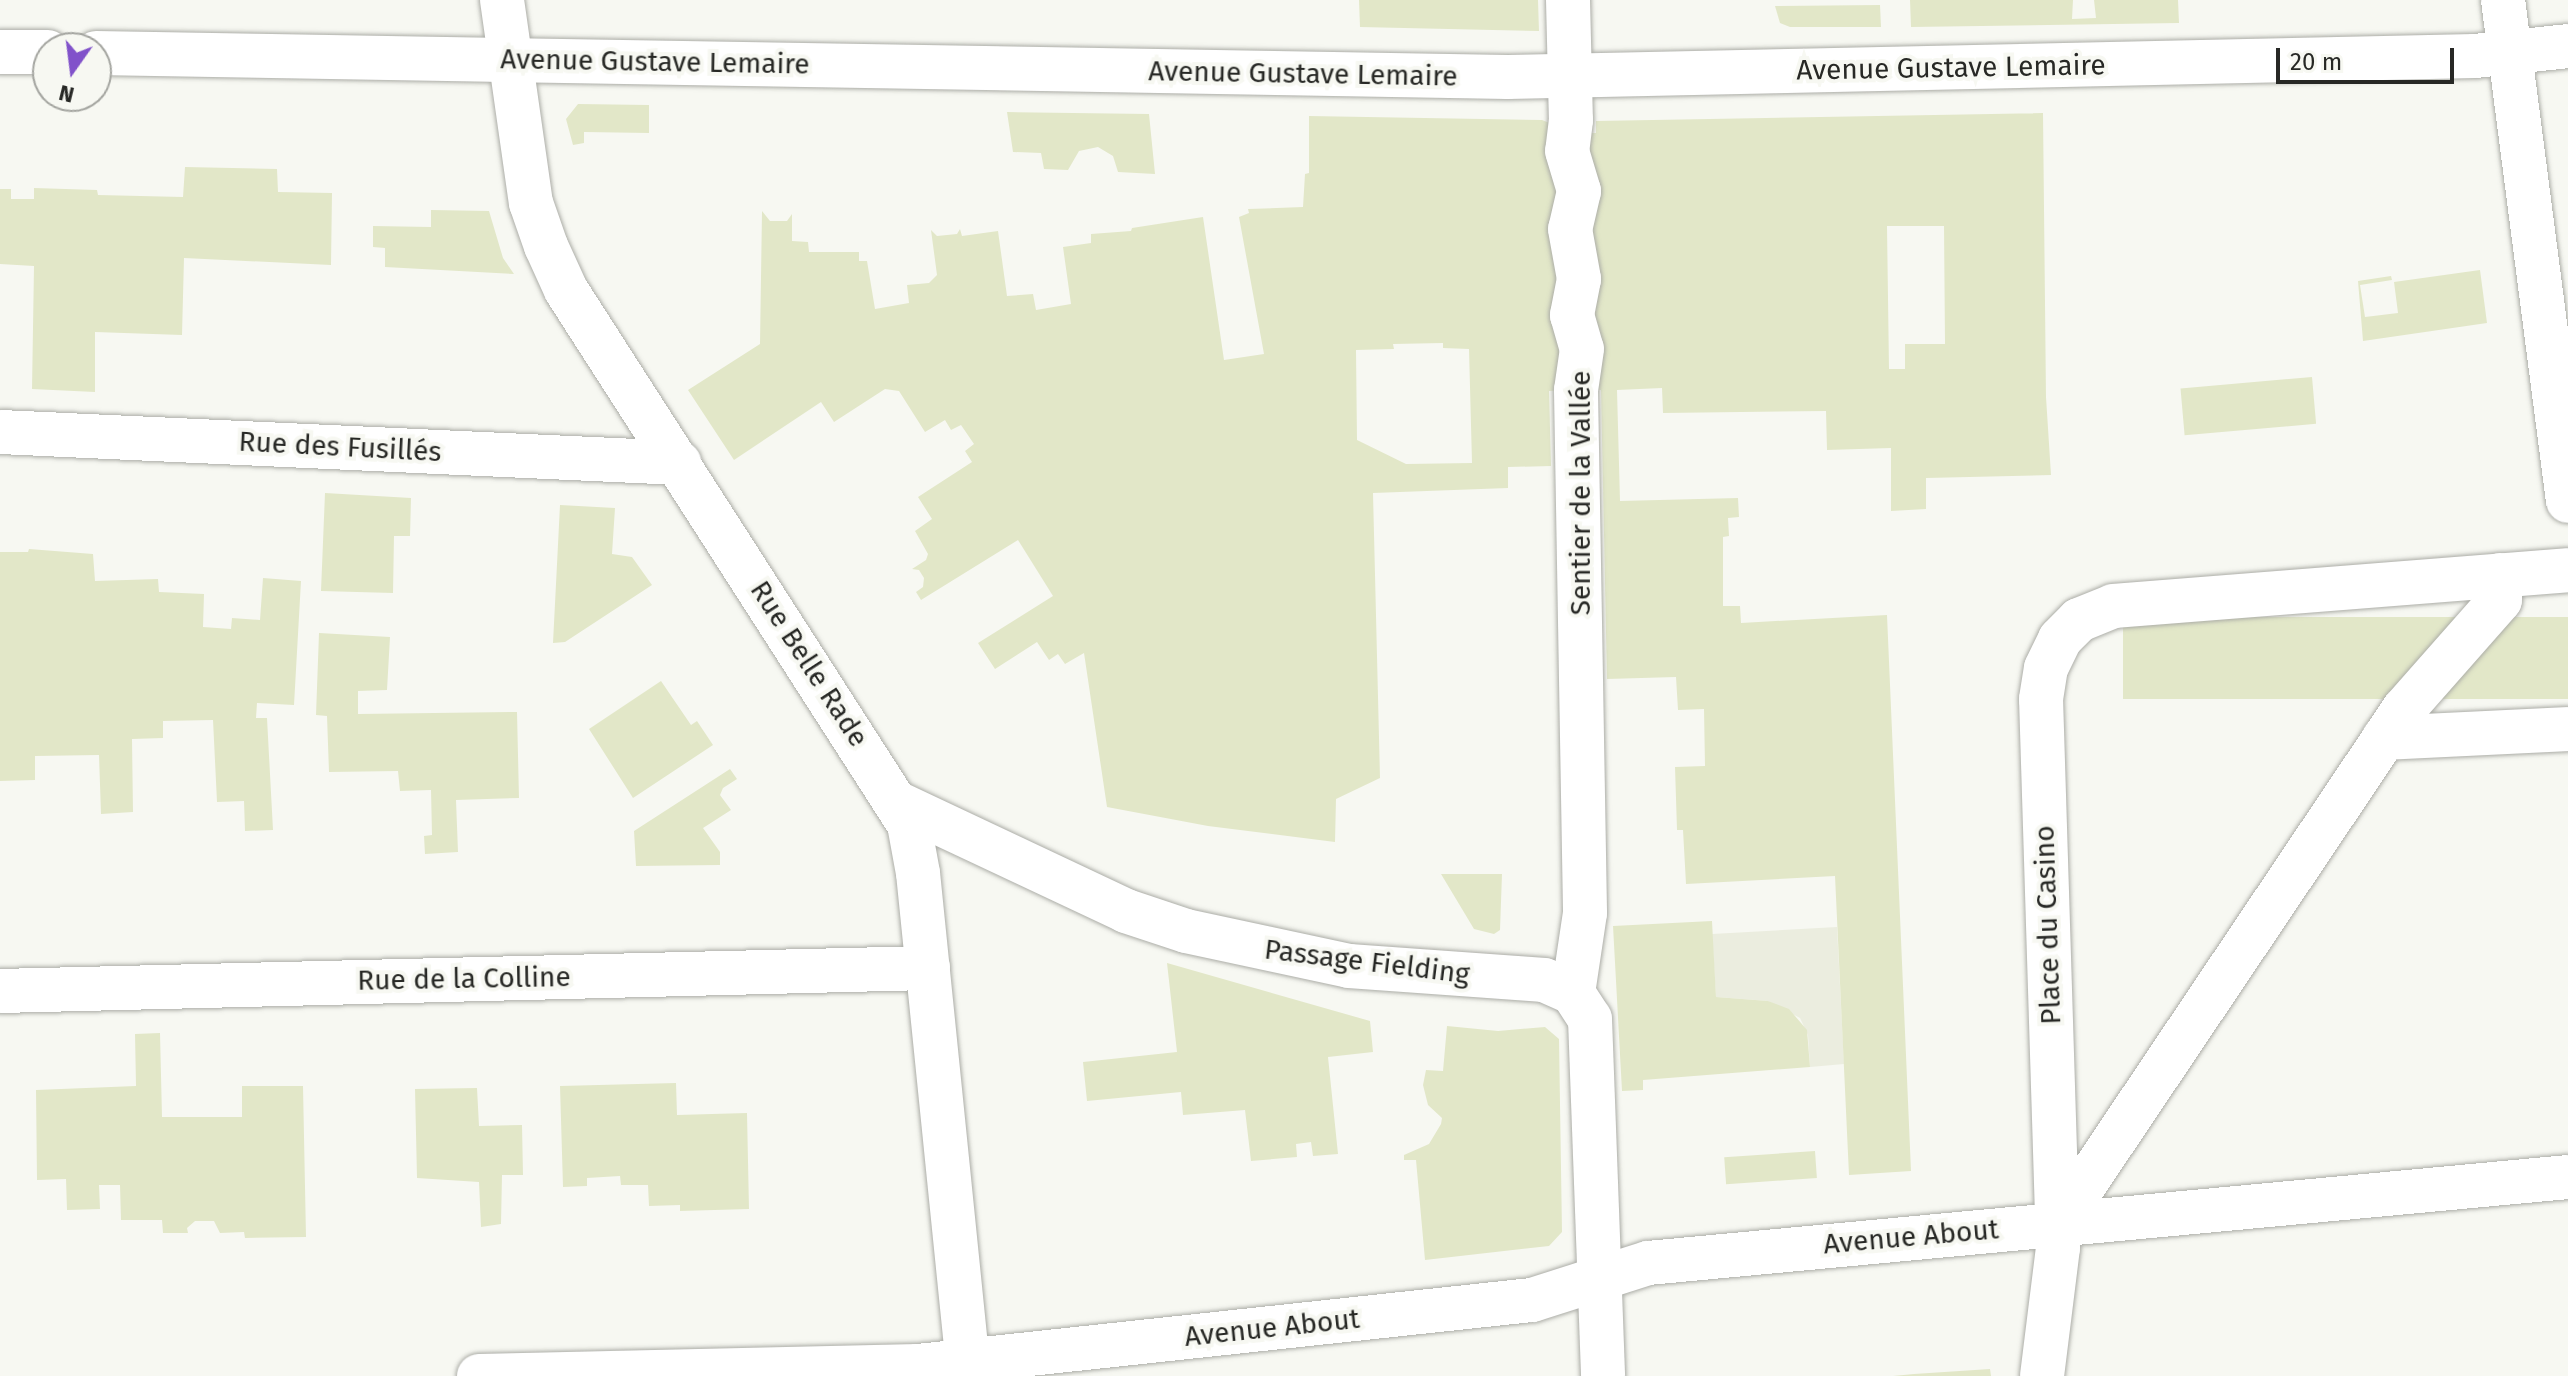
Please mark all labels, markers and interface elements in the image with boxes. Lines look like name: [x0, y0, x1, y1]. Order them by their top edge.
north arrow: [32, 32, 112, 112]
scale bar: [2280, 32, 2458, 82]
street label: Avenue Gustave Lemaire: [500, 43, 810, 81]
text: 20 m: [2290, 48, 2342, 76]
street label: Avenue Gustave Lemaire: [1796, 49, 2106, 87]
street label: Avenue Gustave Lemaire: [1148, 55, 1458, 93]
text: N: [56, 79, 77, 109]
street label: Sentier de la Vallée: [1564, 371, 1598, 615]
street label: Rue des Fusillés: [238, 425, 442, 469]
street label: Rue Belle Rade: [743, 575, 875, 753]
street label: Place du Casino: [2028, 825, 2068, 1025]
street label: Passage Fielding: [1262, 933, 1472, 991]
street label: Rue de la Colline: [357, 960, 571, 998]
street label: Avenue About: [1822, 1213, 2000, 1261]
street label: Avenue About: [1183, 1302, 1361, 1354]

